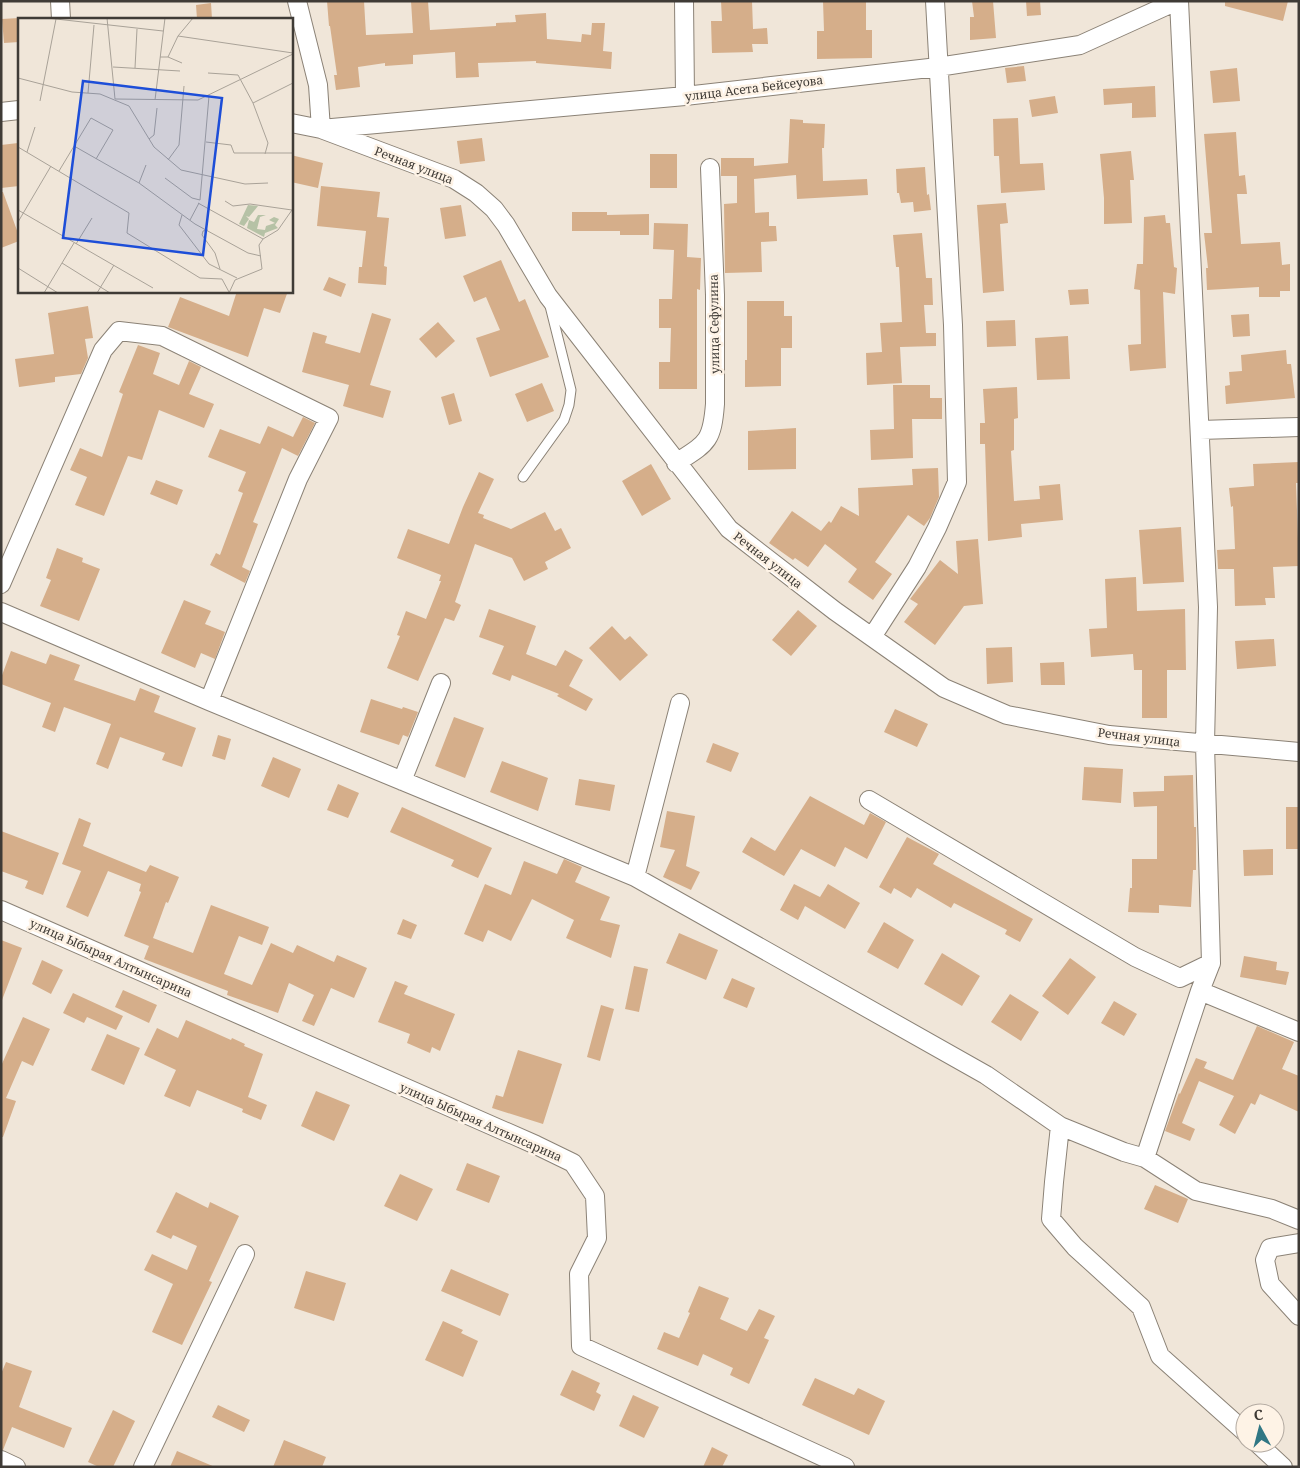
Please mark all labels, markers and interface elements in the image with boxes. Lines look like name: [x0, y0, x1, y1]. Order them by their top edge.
inset map: [18, 18, 292, 292]
street label: улица Асета Бейсеуова: [684, 71, 824, 105]
street label: Речная улица: [372, 142, 456, 188]
street label: улица Сефулина: [705, 274, 723, 374]
street label: Речная улица: [730, 528, 806, 592]
street label: Речная улица: [1097, 723, 1181, 751]
street label: улица Ыбырая Алтынсарина: [27, 914, 195, 1002]
street label: улица Ыбырая Алтынсарина: [397, 1078, 565, 1166]
north arrow: [1235, 1403, 1285, 1453]
text: С: [1253, 1405, 1264, 1425]

